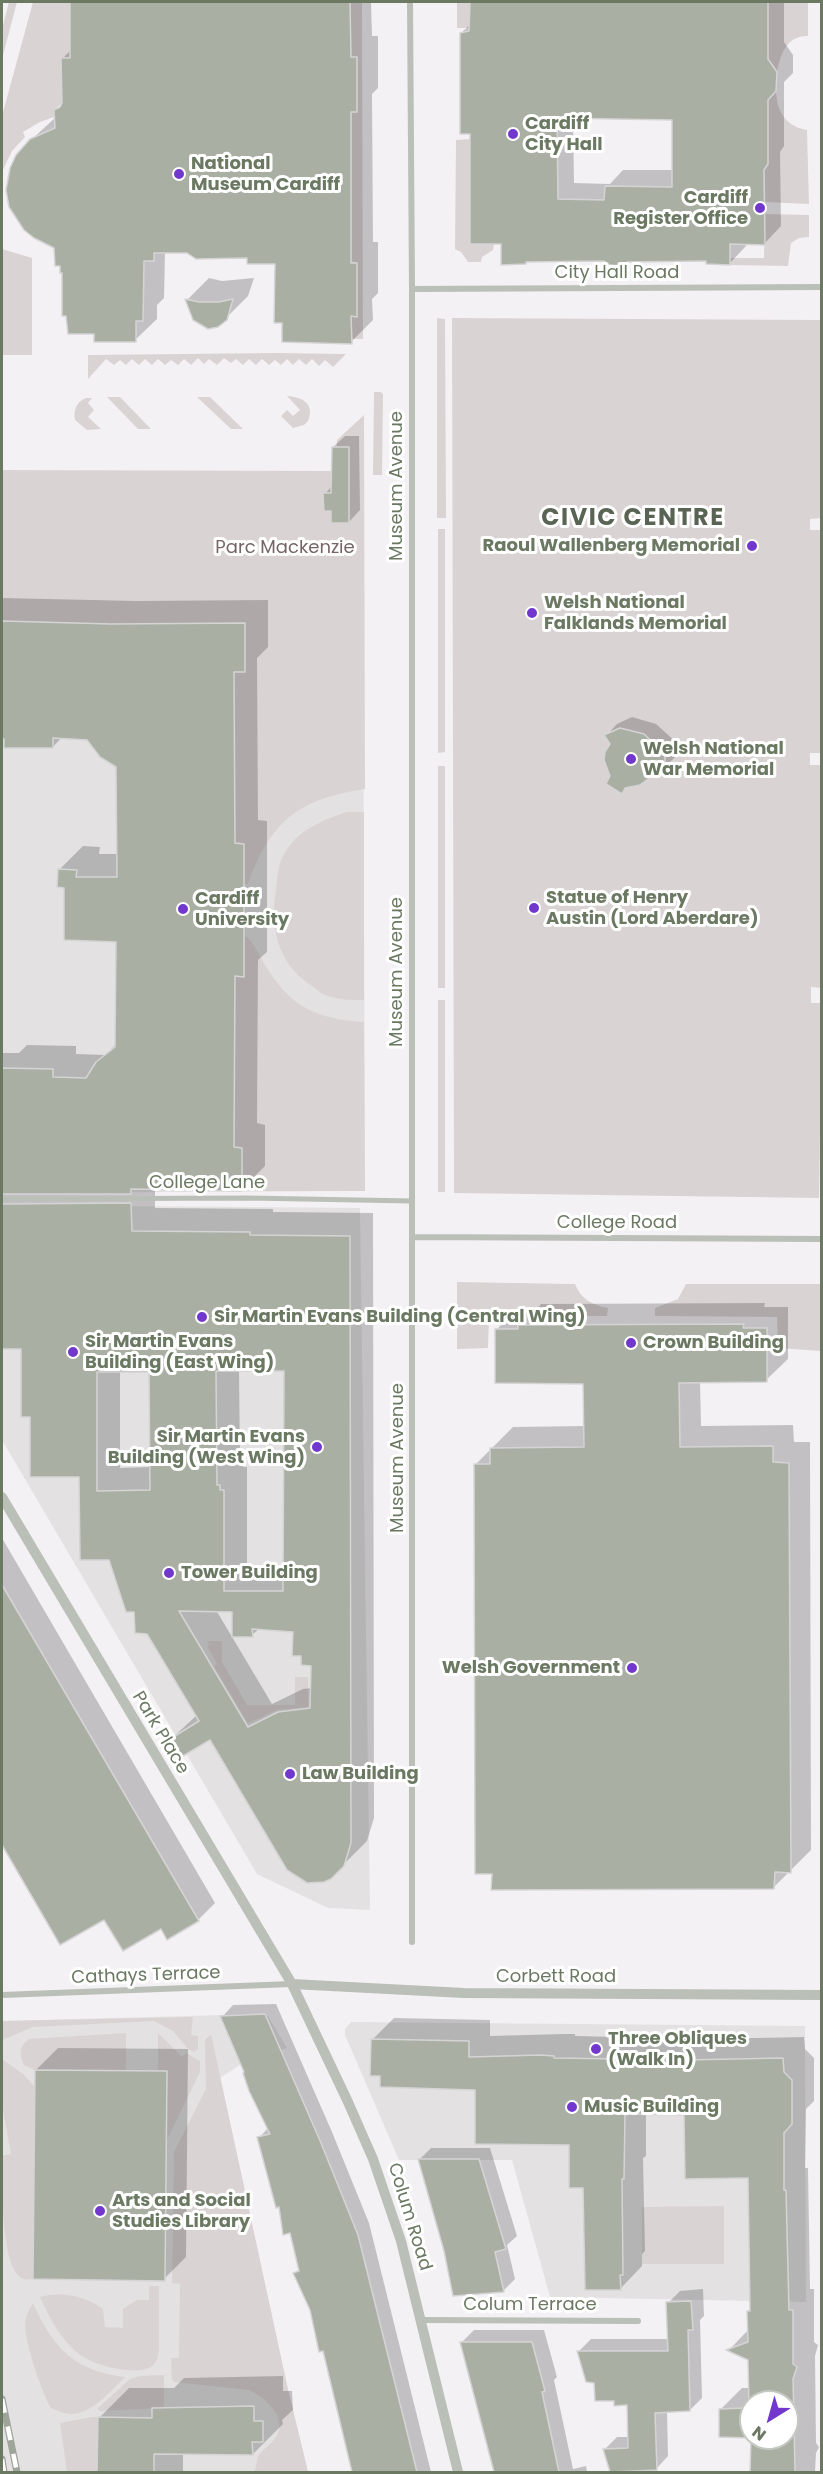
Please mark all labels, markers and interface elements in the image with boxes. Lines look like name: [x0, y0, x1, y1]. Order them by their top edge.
place label: Cardiff City Hall: [525, 113, 603, 156]
marker: Cardiff City Hall: [506, 127, 520, 141]
place label: National Museum Cardiff: [191, 153, 340, 195]
marker: National Museum Cardiff: [172, 167, 186, 181]
place label: Cardiff Register Office: [613, 187, 748, 230]
marker: Cardiff Register Office: [753, 201, 767, 215]
street label: City Hall Road: [555, 262, 679, 284]
street label: Museum Avenue: [386, 411, 408, 561]
district label: CIVIC CENTRE: [541, 505, 725, 533]
place label: Raoul Wallenberg Memorial: [483, 535, 740, 557]
park label: Parc Mackenzie: [215, 537, 355, 559]
marker: Raoul Wallenberg Memorial: [745, 539, 759, 553]
place label: Welsh National Falklands Memorial: [544, 592, 727, 634]
marker: Welsh National Falklands Memorial: [525, 606, 539, 620]
place label: Welsh National War Memorial: [643, 738, 784, 780]
marker: Welsh National War Memorial: [624, 752, 638, 766]
place label: Statue of Henry Austin (Lord Aberdare): [546, 887, 758, 930]
place label: Cardiff University: [195, 888, 289, 930]
street label: Museum Avenue: [386, 897, 408, 1047]
marker: Statue of Henry Austin (Lord Aberdare): [527, 901, 541, 915]
marker: Cardiff University: [176, 902, 190, 916]
street label: College Lane: [149, 1172, 265, 1194]
street label: College Road: [557, 1212, 677, 1234]
place label: Sir Martin Evans Building (Central Wing): [214, 1306, 586, 1328]
marker: Sir Martin Evans Building (Central Wing): [195, 1310, 209, 1324]
place label: Sir Martin Evans Building (East Wing): [85, 1331, 274, 1374]
place label: Crown Building: [643, 1332, 784, 1354]
marker: Crown Building: [624, 1336, 638, 1350]
marker: Sir Martin Evans Building (East Wing): [66, 1345, 80, 1359]
street label: Museum Avenue: [387, 1383, 409, 1533]
place label: Sir Martin Evans Building (West Wing): [108, 1426, 305, 1468]
marker: Sir Martin Evans Building (West Wing): [310, 1440, 324, 1454]
place label: Tower Building: [181, 1562, 318, 1584]
marker: Tower Building: [162, 1566, 176, 1580]
place label: Welsh Government: [442, 1657, 620, 1679]
marker: Welsh Government: [625, 1661, 639, 1675]
street label: Park Place: [127, 1688, 193, 1778]
place label: Law Building: [302, 1763, 419, 1785]
marker: Law Building: [283, 1767, 297, 1781]
street label: Cathays Terrace: [71, 1963, 221, 1989]
street label: Corbett Road: [496, 1966, 616, 1988]
place label: Three Obliques (Walk In): [608, 2028, 747, 2070]
marker: Three Obliques (Walk In): [589, 2042, 603, 2056]
place label: Music Building: [584, 2096, 719, 2118]
marker: Music Building: [565, 2100, 579, 2114]
street label: Colum Road: [382, 2161, 436, 2273]
place label: Arts and Social Studies Library: [112, 2190, 251, 2232]
marker: Arts and Social Studies Library: [93, 2204, 107, 2218]
street label: Colum Terrace: [463, 2294, 597, 2316]
north arrow: [739, 2390, 799, 2450]
text: N: [747, 2420, 771, 2446]

